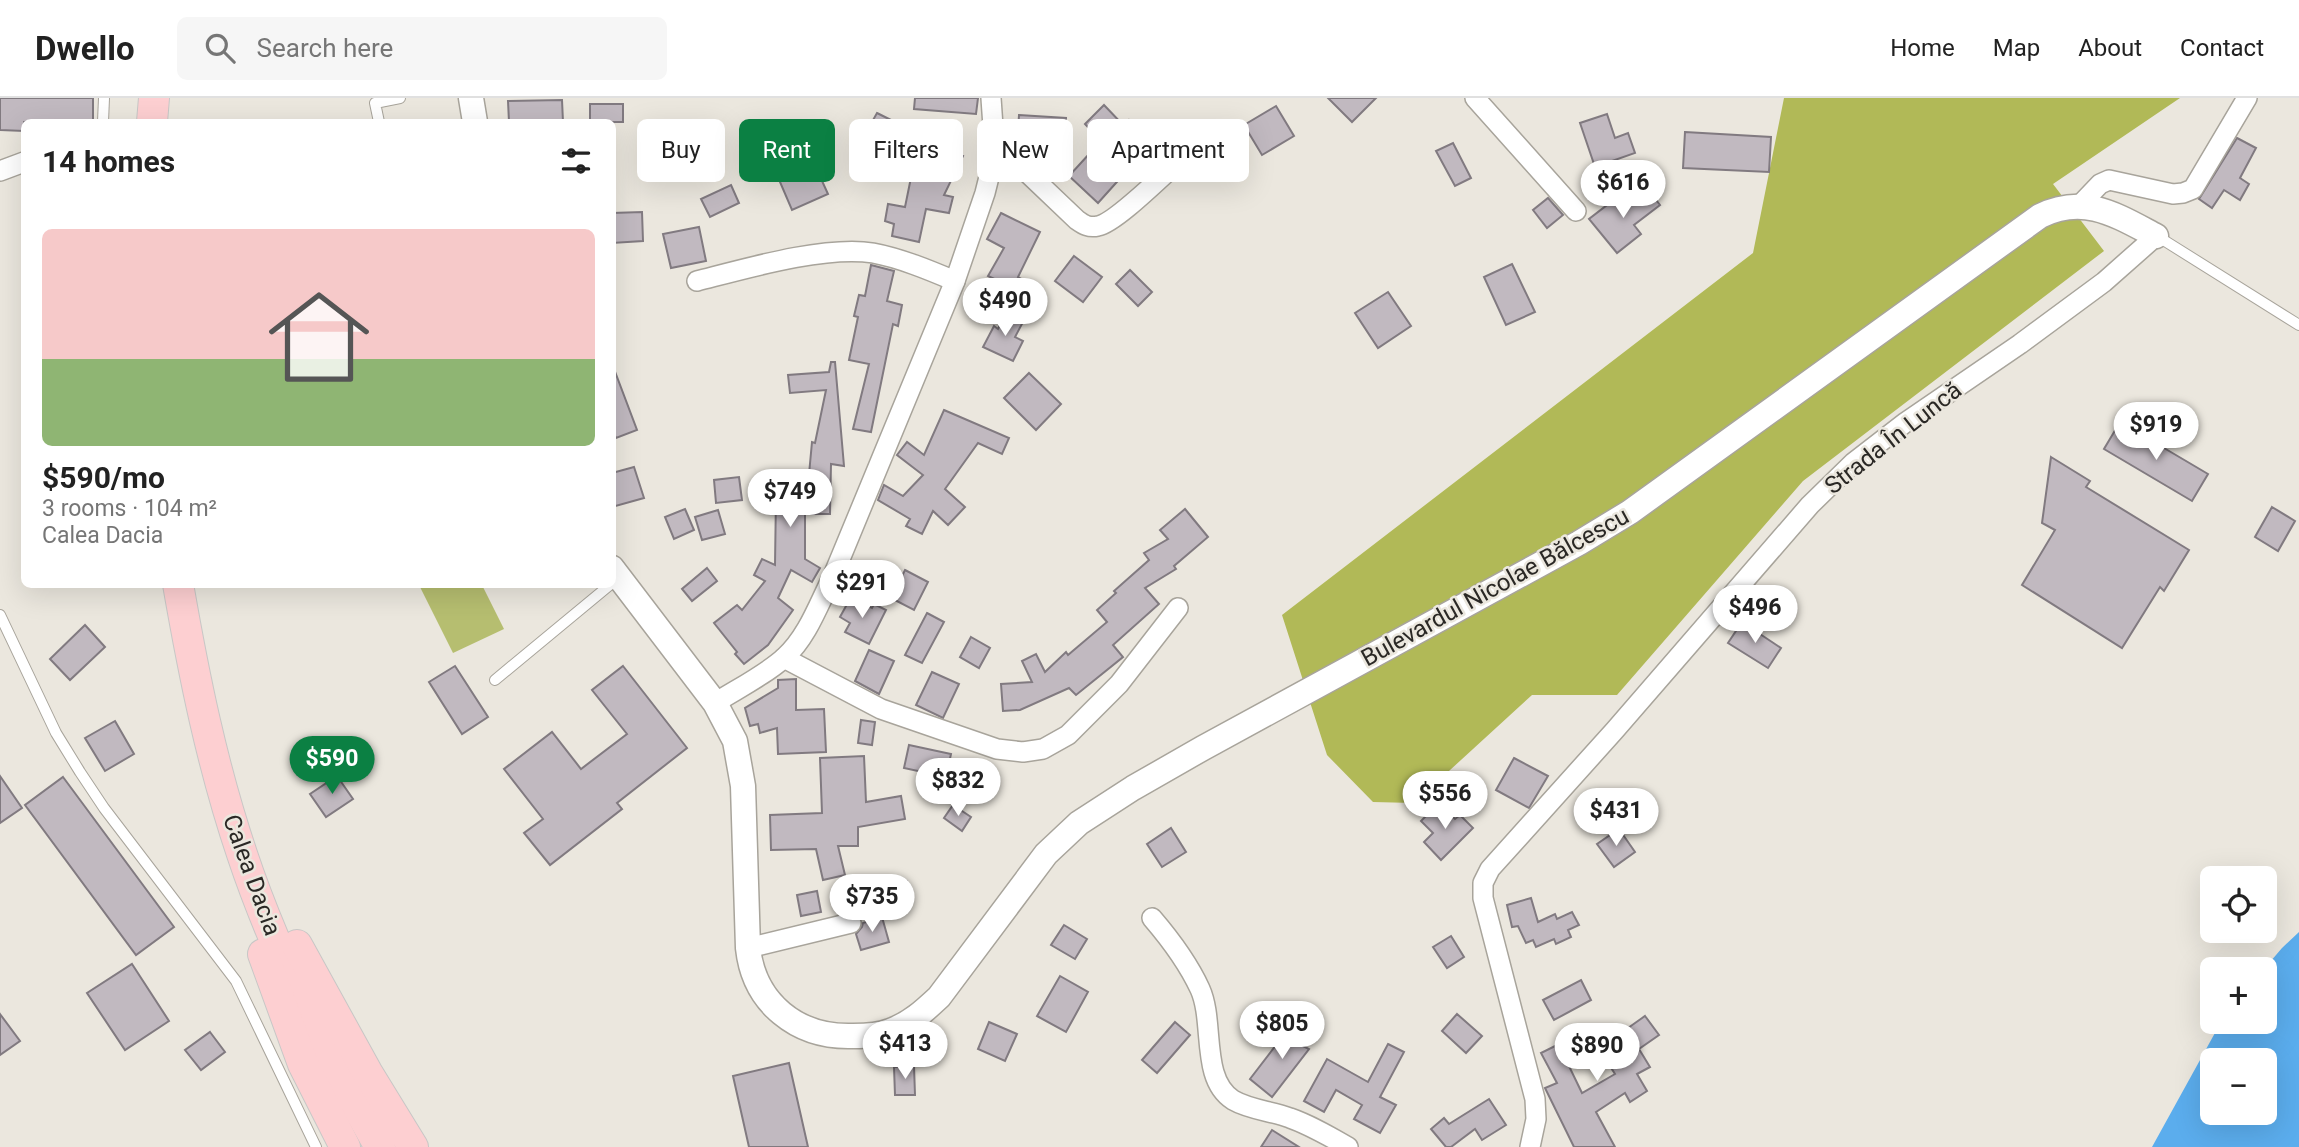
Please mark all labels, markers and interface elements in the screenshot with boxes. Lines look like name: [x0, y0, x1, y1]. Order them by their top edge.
search box: [177, 17, 667, 80]
text: Dwello: [35, 29, 135, 68]
icon: search: [201, 29, 239, 67]
text: Search here: [257, 33, 393, 63]
text: Home: [1890, 34, 1955, 62]
text: Map: [1993, 34, 2040, 62]
text: About: [2078, 34, 2142, 62]
text: Contact: [2180, 34, 2264, 62]
chip: Buy: [637, 119, 725, 182]
chip: Rent: [739, 119, 835, 182]
chip: Filters: [849, 119, 963, 182]
chip: New: [977, 119, 1073, 182]
chip: Apartment: [1087, 119, 1249, 182]
icon: filters: [557, 142, 595, 180]
text: 14 homes: [42, 144, 175, 179]
pin: $616: [1582, 160, 1664, 220]
text: $616: [1597, 169, 1649, 196]
icon: home: [256, 274, 382, 400]
pin: $490: [964, 278, 1046, 338]
text: $490: [979, 287, 1031, 314]
street label: Strada În Luncă: [1819, 376, 1967, 500]
pin: $919: [2115, 402, 2197, 462]
text: $919: [2130, 411, 2182, 438]
text: $590/mo: [42, 460, 165, 495]
pin: $749: [749, 470, 831, 529]
text: $749: [764, 478, 816, 505]
text: 3 rooms · 104 m²: [42, 495, 217, 522]
street label: Bulevardul Nicolae Bălcescu: [1356, 502, 1634, 672]
text: Calea Dacia: [42, 522, 163, 549]
pin: $291: [821, 560, 903, 620]
text: $291: [836, 569, 888, 596]
pin: $496: [1714, 586, 1796, 645]
text: $496: [1729, 594, 1781, 621]
pin: $590: [291, 736, 373, 796]
text: $590: [306, 745, 358, 772]
pin: $832: [917, 758, 999, 818]
text: $832: [932, 767, 984, 794]
pin: $556: [1404, 772, 1486, 831]
text: $556: [1419, 780, 1471, 807]
pin: $431: [1575, 788, 1657, 848]
text: $431: [1590, 797, 1642, 824]
street label: Calea Dacia: [217, 811, 287, 939]
map controls: [2200, 866, 2277, 1125]
button: locate: [2200, 866, 2277, 943]
pin: $735: [831, 874, 913, 934]
text: $735: [846, 883, 898, 910]
button: +: [2200, 957, 2277, 1034]
pin: $805: [1241, 1002, 1323, 1061]
text: $805: [1256, 1010, 1308, 1037]
pin: $413: [864, 1021, 946, 1081]
pin: $890: [1556, 1024, 1638, 1083]
text: $413: [879, 1030, 931, 1057]
text: $890: [1571, 1032, 1623, 1059]
button: −: [2200, 1048, 2277, 1125]

